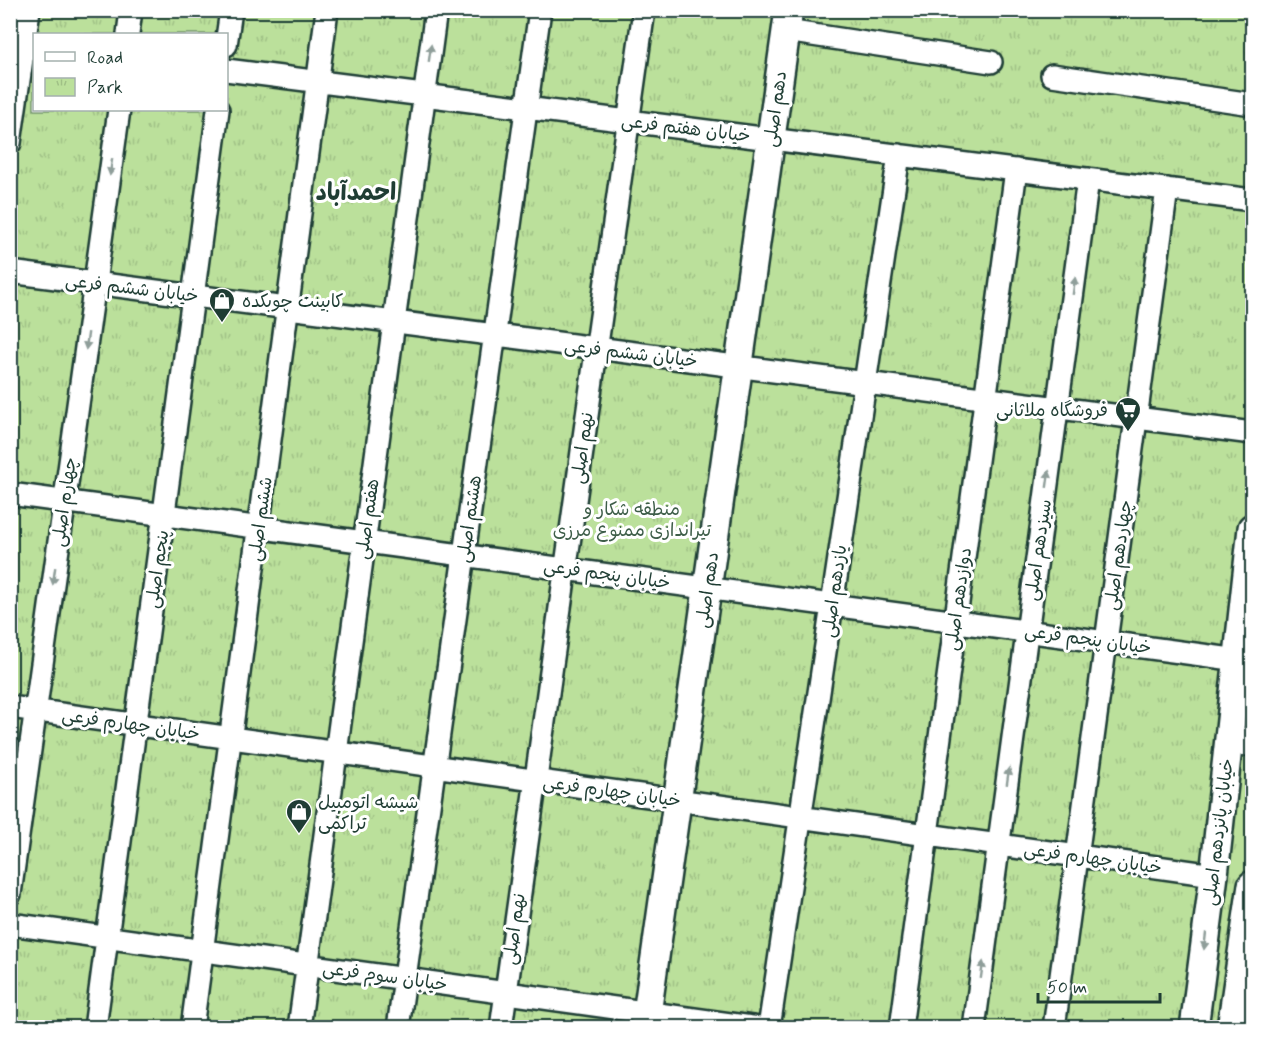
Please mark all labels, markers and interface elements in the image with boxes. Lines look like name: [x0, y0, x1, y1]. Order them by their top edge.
legend: [33, 33, 228, 111]
one-way arrow: [425, 43, 435, 62]
text: Road: [87, 46, 123, 70]
street label: دهم اصلی: [759, 69, 794, 149]
text: Park: [87, 76, 123, 100]
street label: خیابان هفتم فرعی: [620, 109, 752, 150]
one-way arrow: [106, 158, 115, 177]
district label: احمدآباد: [316, 178, 396, 209]
street label: خیابان ششم فرعی: [64, 269, 200, 310]
one-way arrow: [1069, 276, 1078, 295]
shop icon: كابينت چوبكده: [207, 286, 237, 324]
place label: كابينت چوبكده: [242, 290, 344, 314]
one-way arrow: [82, 332, 91, 351]
street label: خیابان ششم فرعی: [563, 334, 699, 375]
supermarket icon: فروشگاه ملاثانی: [1113, 395, 1143, 433]
place label: فروشگاه ملاثانی: [996, 399, 1108, 423]
street label: نهم اصلی: [566, 411, 601, 486]
street label: چهارم اصلی: [47, 456, 84, 549]
one-way arrow: [1043, 469, 1052, 488]
street label: هشتم اصلی: [452, 474, 489, 565]
street label: ششم اصلی: [243, 475, 280, 563]
street label: هفتم اصلی: [350, 477, 387, 561]
park label: منطقه شکار و تیراندازی ممنوع مرزی: [553, 498, 712, 543]
street label: سیزدهم اصلی: [1020, 498, 1059, 603]
street label: چهاردهم اصلی: [1099, 498, 1140, 612]
street label: پنجم اصلی: [141, 528, 176, 610]
street label: یازدهم اصلی: [817, 543, 854, 639]
street label: دوازدهم اصلی: [940, 546, 979, 652]
street label: دهم اصلی: [691, 550, 726, 630]
street label: خیابان پنجم فرعی: [542, 554, 672, 597]
one-way arrow: [50, 567, 59, 586]
street label: خیابان پنجم فرعی: [1023, 619, 1153, 662]
street label: خیابان چهارم فرعی: [60, 703, 201, 748]
street label: خیابان پانزدهم اصلی: [1198, 757, 1241, 907]
one-way arrow: [1003, 767, 1012, 786]
street label: خیابان چهارم فرعی: [541, 770, 682, 815]
place label: شیشه اتومبیل تراکمی: [318, 791, 418, 836]
shop icon: شیشه اتومبیل تراکمی: [284, 797, 314, 835]
street label: خیابان چهارم فرعی: [1022, 837, 1163, 882]
street label: نهم اصلی: [498, 892, 533, 967]
one-way arrow: [1200, 932, 1210, 951]
street label: خیابان سوم فرعی: [321, 956, 449, 999]
one-way arrow: [977, 960, 986, 979]
scale bar: [1038, 966, 1160, 1004]
text: 50 m: [1047, 976, 1087, 1000]

